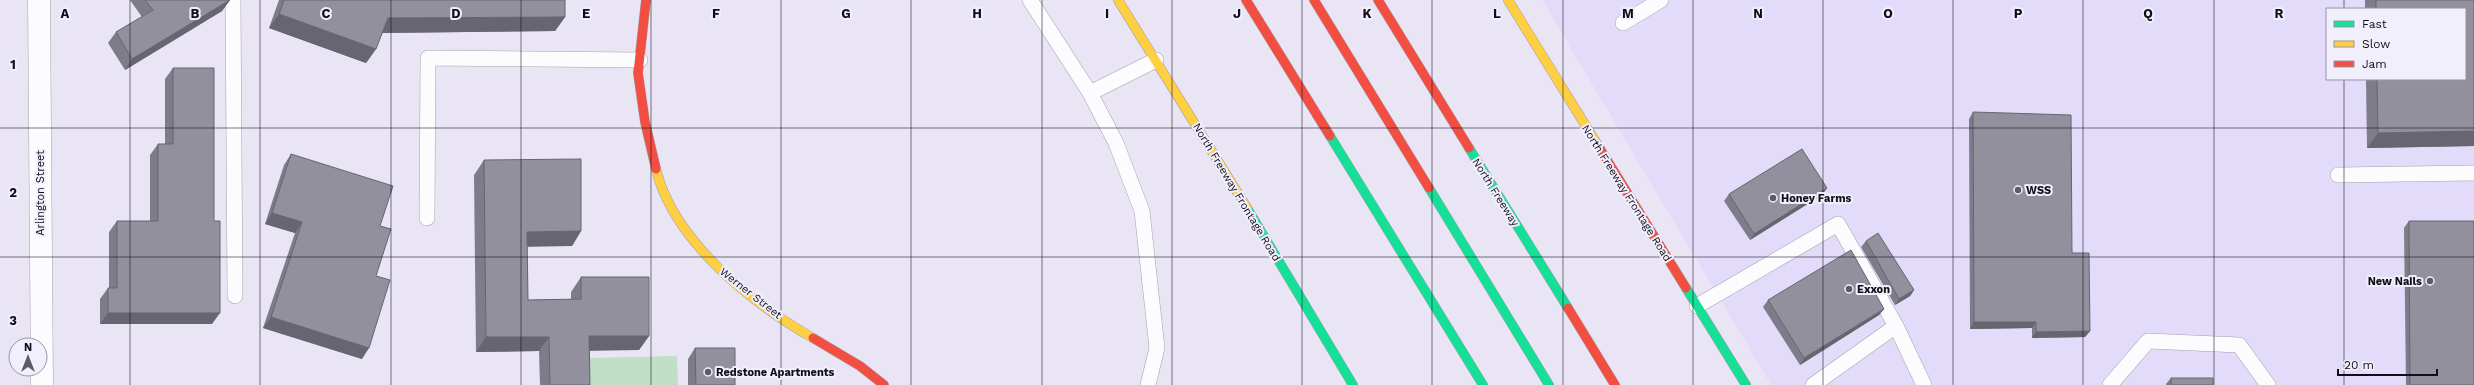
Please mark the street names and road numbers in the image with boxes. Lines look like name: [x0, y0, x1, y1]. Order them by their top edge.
street label: North Freeway Frontage Road: [1190, 121, 1283, 264]
street label: North Freeway Frontage Road: [1579, 123, 1674, 264]
street label: Arlington Street: [34, 150, 47, 236]
street label: North Freeway: [1469, 156, 1522, 229]
street label: Werner Street: [717, 265, 785, 322]

